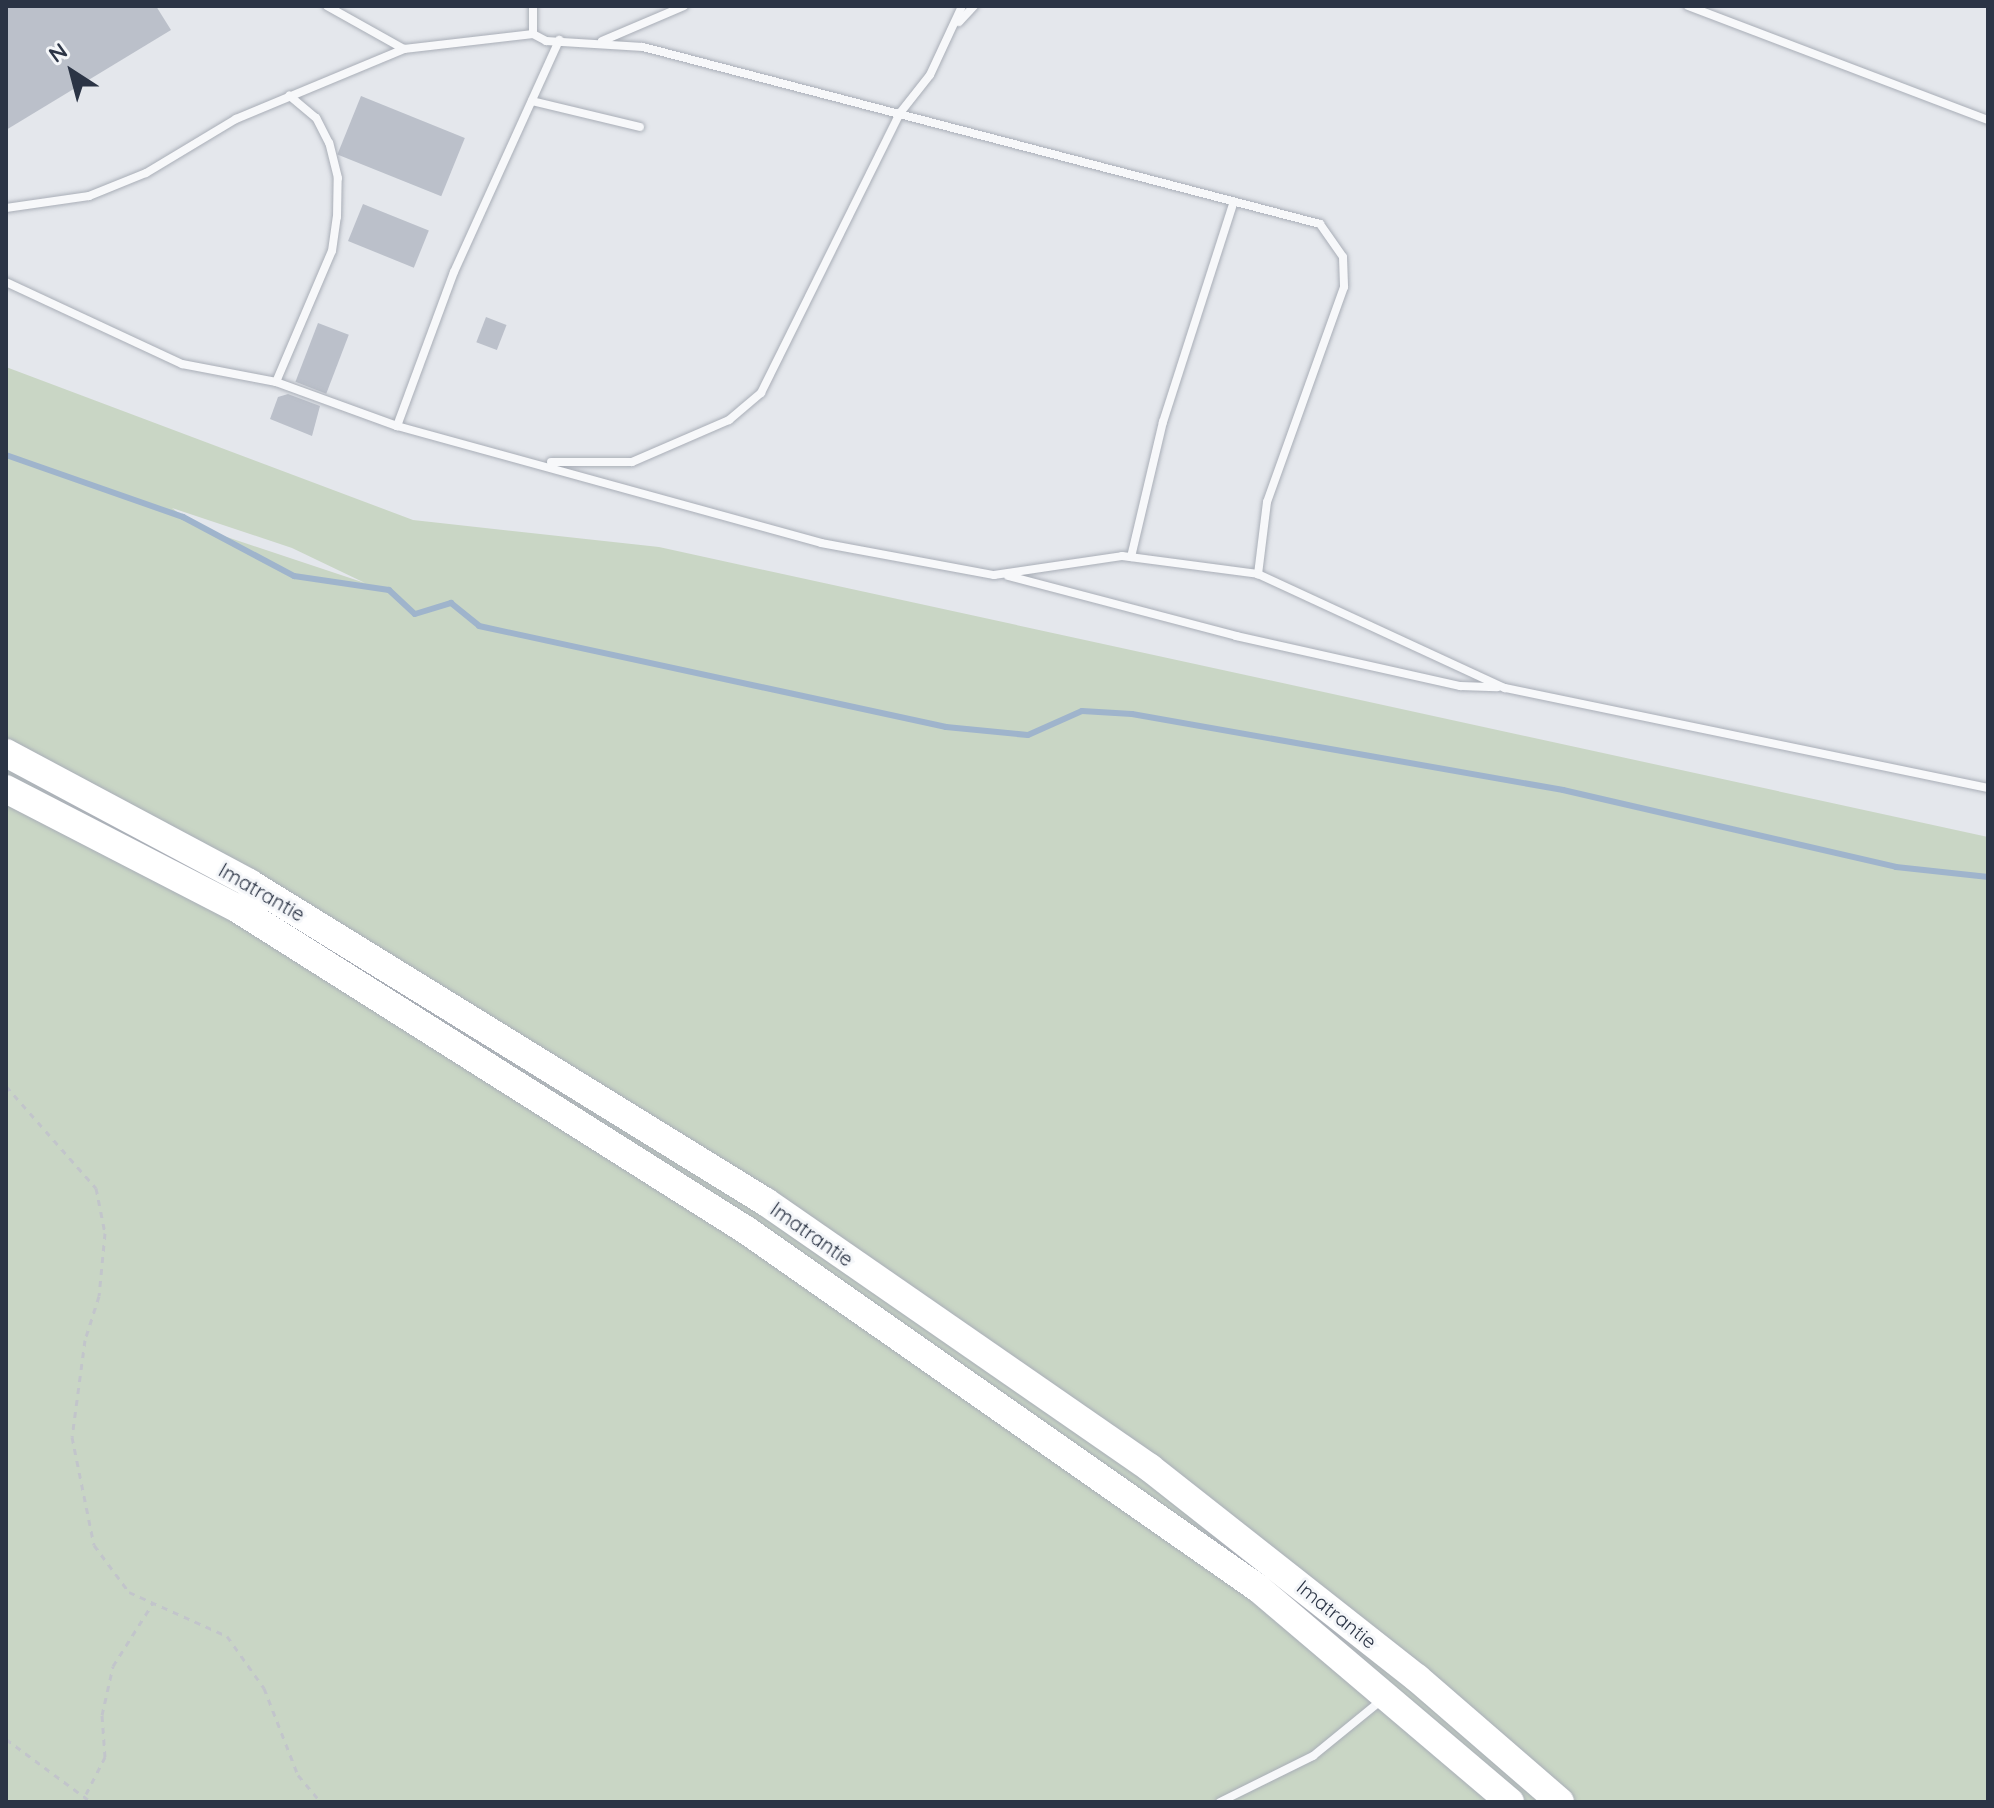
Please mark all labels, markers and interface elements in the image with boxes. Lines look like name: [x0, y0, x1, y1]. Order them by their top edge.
north arrow: [32, 32, 112, 112]
text: N: [43, 37, 73, 69]
street label: Imatrantie: [215, 858, 309, 926]
street label: Imatrantie: [766, 1197, 858, 1271]
street label: Imatrantie: [1292, 1575, 1382, 1653]

